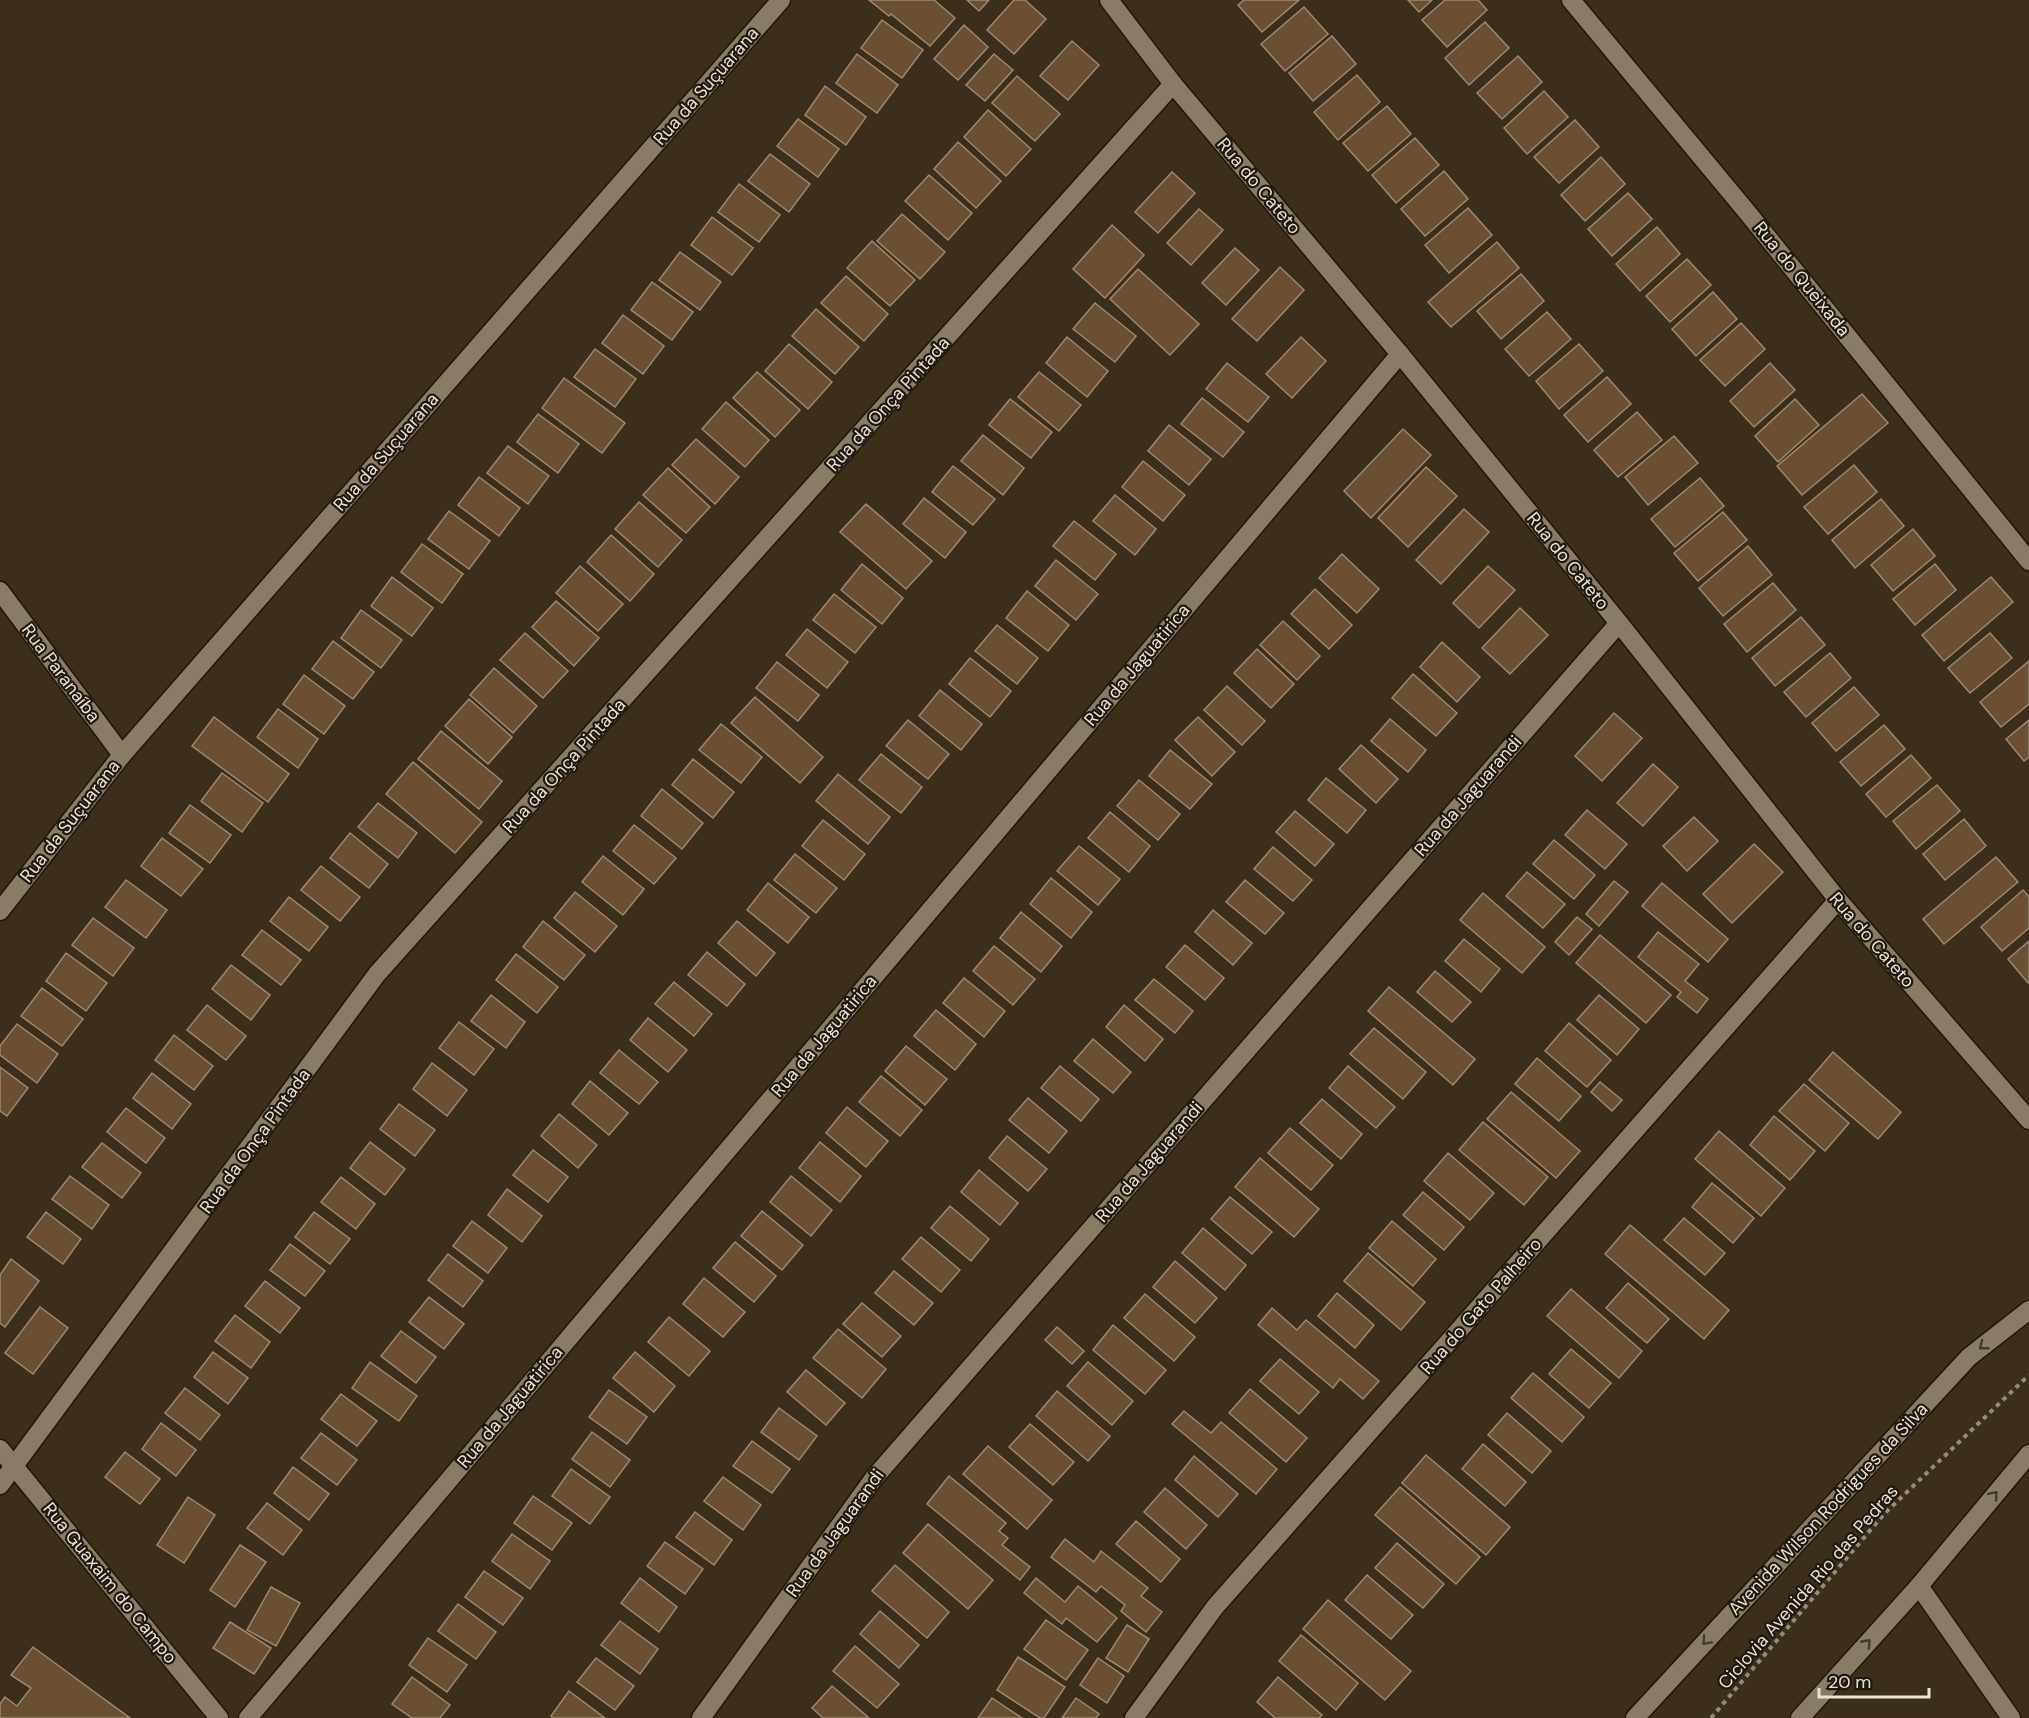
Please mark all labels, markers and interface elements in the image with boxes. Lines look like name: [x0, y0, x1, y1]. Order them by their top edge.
street label: Rua da Suçuarana: [648, 22, 764, 150]
street label: Rua do Cateto: [1212, 133, 1306, 239]
street label: Rua do Queixada: [1748, 217, 1856, 341]
street label: Rua da Onça Pintada: [821, 331, 955, 477]
street label: Rua da Suçuarana: [328, 388, 444, 516]
street label: Rua do Cateto: [1521, 507, 1615, 615]
street label: Rua da Jaguatirica: [1079, 599, 1195, 731]
street label: Rua Paranaíba: [16, 619, 106, 727]
street label: Rua da Onça Pintada: [497, 693, 631, 839]
street label: Rua da Jaguarandi: [1409, 730, 1527, 862]
street label: Rua da Suçuarana: [15, 755, 125, 887]
street label: Rua do Cateto: [1824, 887, 1920, 993]
street label: Rua da Jaguatirica: [766, 970, 882, 1102]
street label: Rua da Onça Pintada: [194, 1064, 316, 1218]
street label: Rua da Jaguarandi: [1090, 1096, 1208, 1228]
street label: Rua do Gato Palheiro: [1415, 1233, 1547, 1379]
one-way arrow: [1979, 1338, 1990, 1349]
street label: Rua da Jaguatirica: [452, 1341, 568, 1473]
street label: Avenida Wilson Rodrigues da Silva: [1723, 1398, 1933, 1620]
street label: Rua da Jaguarandi: [780, 1464, 890, 1602]
street label: Ciclovia Avenida Rio das Pedras: [1713, 1480, 1903, 1694]
one-way arrow: [1987, 1491, 1998, 1502]
street label: Rua Guaxaim do Campo: [38, 1498, 182, 1668]
one-way arrow: [1702, 1634, 1713, 1645]
one-way arrow: [1860, 1639, 1871, 1650]
scale bar: [1819, 1661, 1928, 1699]
text: 20 m: [1828, 1670, 1871, 1694]

